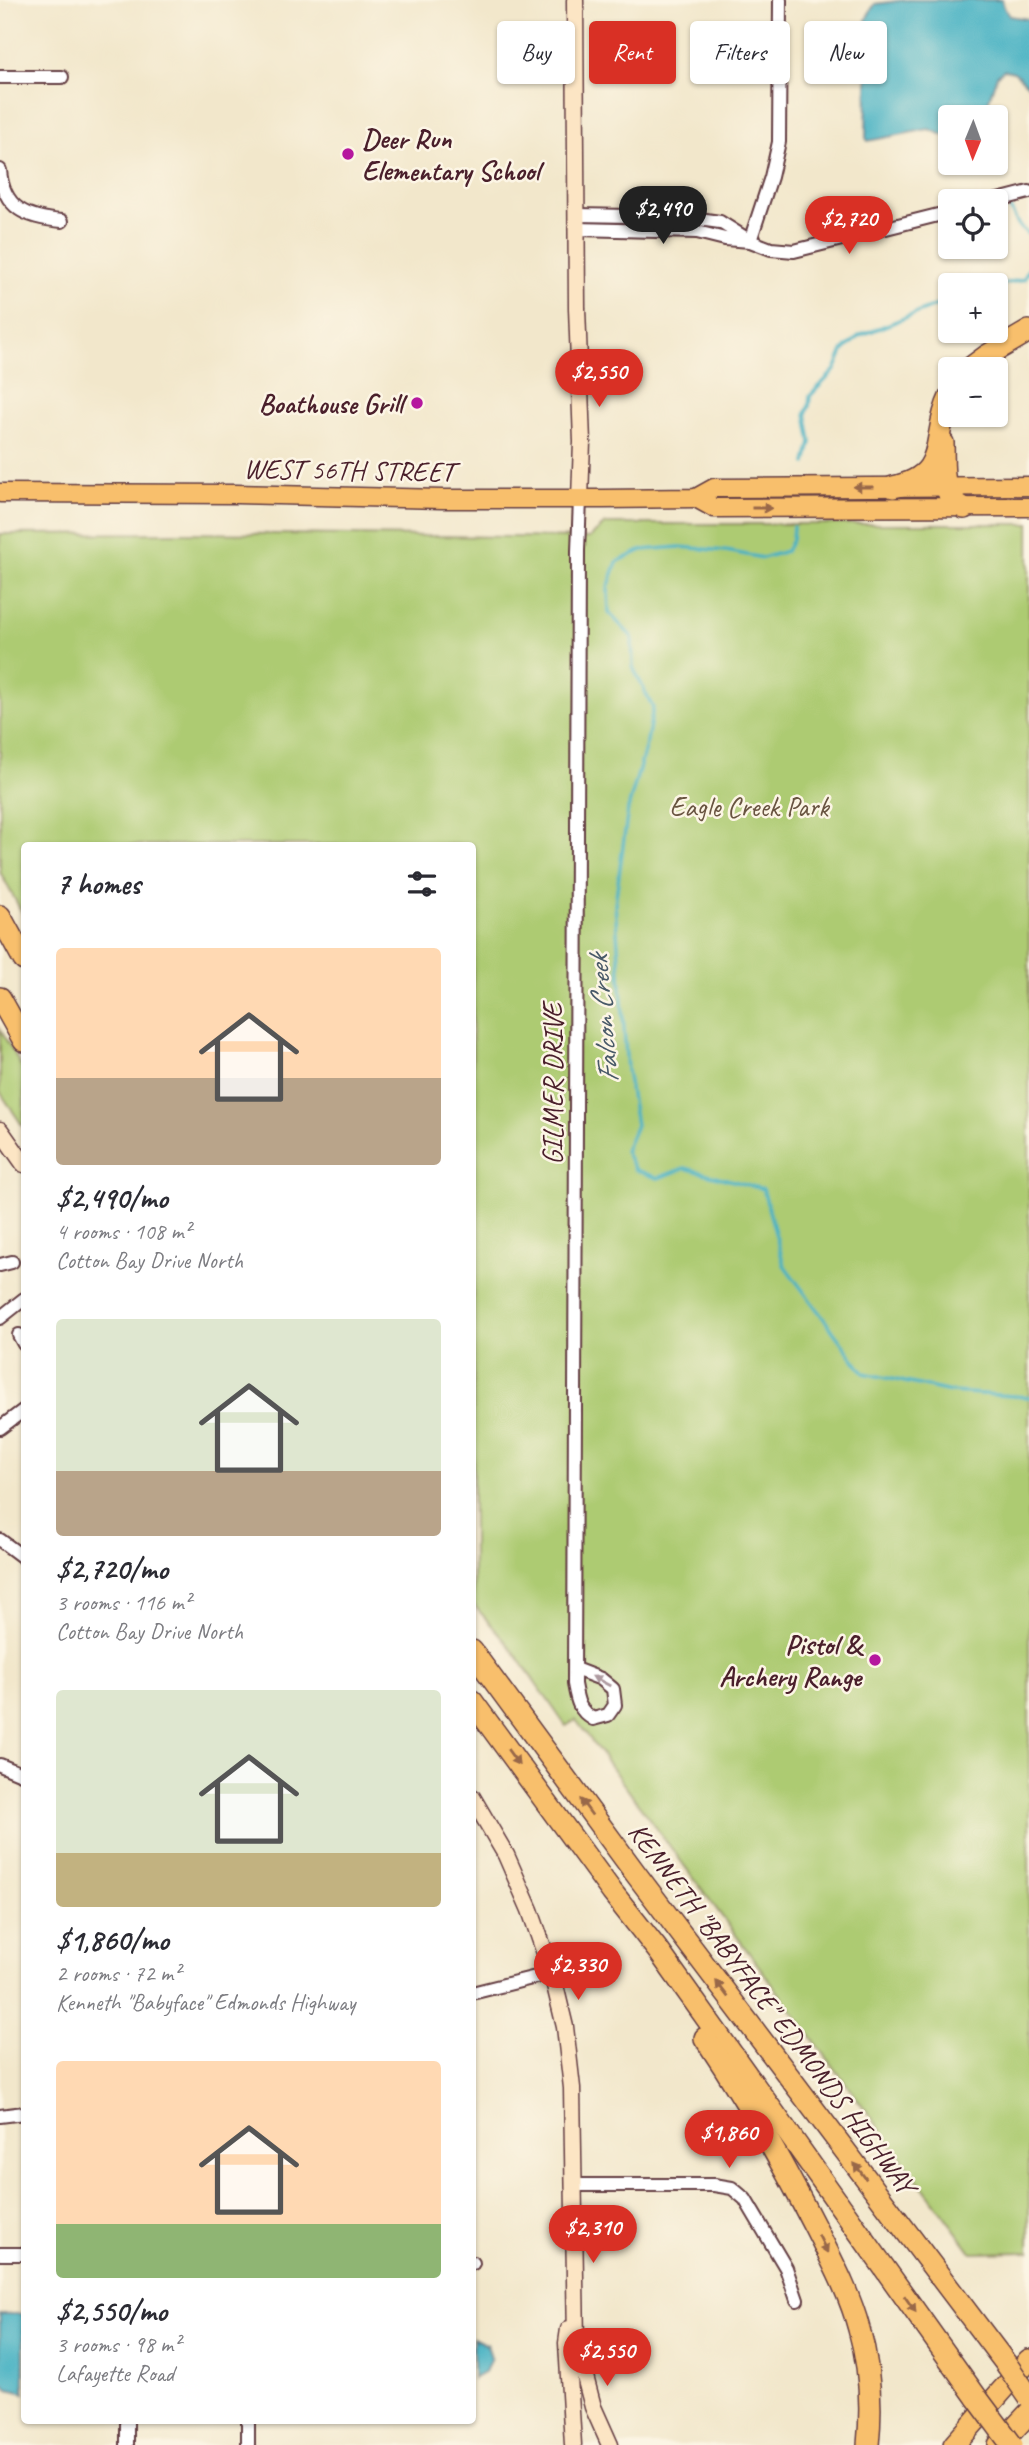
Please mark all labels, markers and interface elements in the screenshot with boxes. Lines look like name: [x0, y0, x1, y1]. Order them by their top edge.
chip: Buy: [497, 21, 575, 84]
chip: Rent: [589, 21, 676, 84]
chip: Filters: [690, 21, 790, 84]
chip: New: [804, 21, 887, 84]
north arrow: [938, 105, 1008, 175]
map controls: [938, 105, 1008, 427]
place label: Deer Run Elementary School: [362, 121, 545, 188]
marker: Deer Run Elementary School: [340, 146, 356, 162]
pin: $2,490: [606, 187, 720, 246]
button: locate: [938, 189, 1008, 259]
text: $2,490: [635, 194, 691, 223]
pin: $2,720: [792, 196, 906, 256]
text: $2,720: [821, 204, 877, 233]
button: +: [938, 273, 1008, 343]
pin: $2,550: [542, 350, 656, 409]
text: $2,550: [571, 357, 627, 386]
button: −: [938, 357, 1008, 427]
place label: Boathouse Grill: [259, 386, 408, 421]
marker: Boathouse Grill: [409, 395, 425, 411]
street label: WEST 56TH STREET: [243, 451, 462, 489]
one-way arrow: [852, 481, 874, 493]
one-way arrow: [751, 502, 773, 514]
park label: Eagle Creek Park: [669, 789, 830, 824]
text: 7 homes: [56, 865, 141, 903]
icon: filters: [403, 865, 441, 903]
water label: Falcon Creek: [578, 948, 628, 1085]
icon: home: [186, 994, 312, 1120]
street label: GILMER DRIVE: [535, 1000, 570, 1165]
text: $2,490/mo: [56, 1179, 168, 1217]
text: 4 rooms · 108 m²: [56, 1217, 191, 1246]
text: Cotton Bay Drive North: [56, 1246, 243, 1275]
icon: home: [186, 1365, 312, 1491]
text: $2,720/mo: [56, 1550, 168, 1588]
text: 3 rooms · 116 m²: [56, 1588, 191, 1617]
text: Cotton Bay Drive North: [56, 1617, 243, 1646]
place label: Pistol & Archery Range: [719, 1627, 864, 1695]
marker: Pistol & Archery Range: [867, 1652, 883, 1668]
one-way arrow: [590, 1676, 610, 1688]
icon: home: [186, 1736, 312, 1862]
one-way arrow: [505, 1747, 520, 1765]
one-way arrow: [580, 1798, 594, 1816]
street label: KENNETH "BABYFACE" EDMONDS HIGHWAY: [621, 1815, 927, 2205]
text: $1,860/mo: [56, 1921, 169, 1959]
pin: $2,330: [521, 1942, 635, 2002]
text: $2,330: [550, 1950, 606, 1979]
text: 2 rooms · 72 m²: [56, 1959, 180, 1988]
one-way arrow: [715, 1981, 730, 1999]
text: Kenneth "Babyface" Edmonds Highway: [56, 1988, 355, 2017]
icon: home: [186, 2107, 312, 2233]
pin: $1,860: [672, 2110, 786, 2170]
text: $1,860: [701, 2118, 757, 2147]
one-way arrow: [853, 2162, 867, 2180]
pin: $2,310: [536, 2206, 650, 2265]
text: $2,310: [565, 2213, 621, 2242]
one-way arrow: [818, 2234, 829, 2254]
text: $2,550/mo: [56, 2292, 167, 2330]
one-way arrow: [903, 2295, 917, 2313]
pin: $2,550: [550, 2328, 664, 2388]
text: 3 rooms · 98 m²: [56, 2330, 180, 2359]
text: $2,550: [579, 2336, 635, 2365]
text: Lafayette Road: [56, 2359, 174, 2388]

